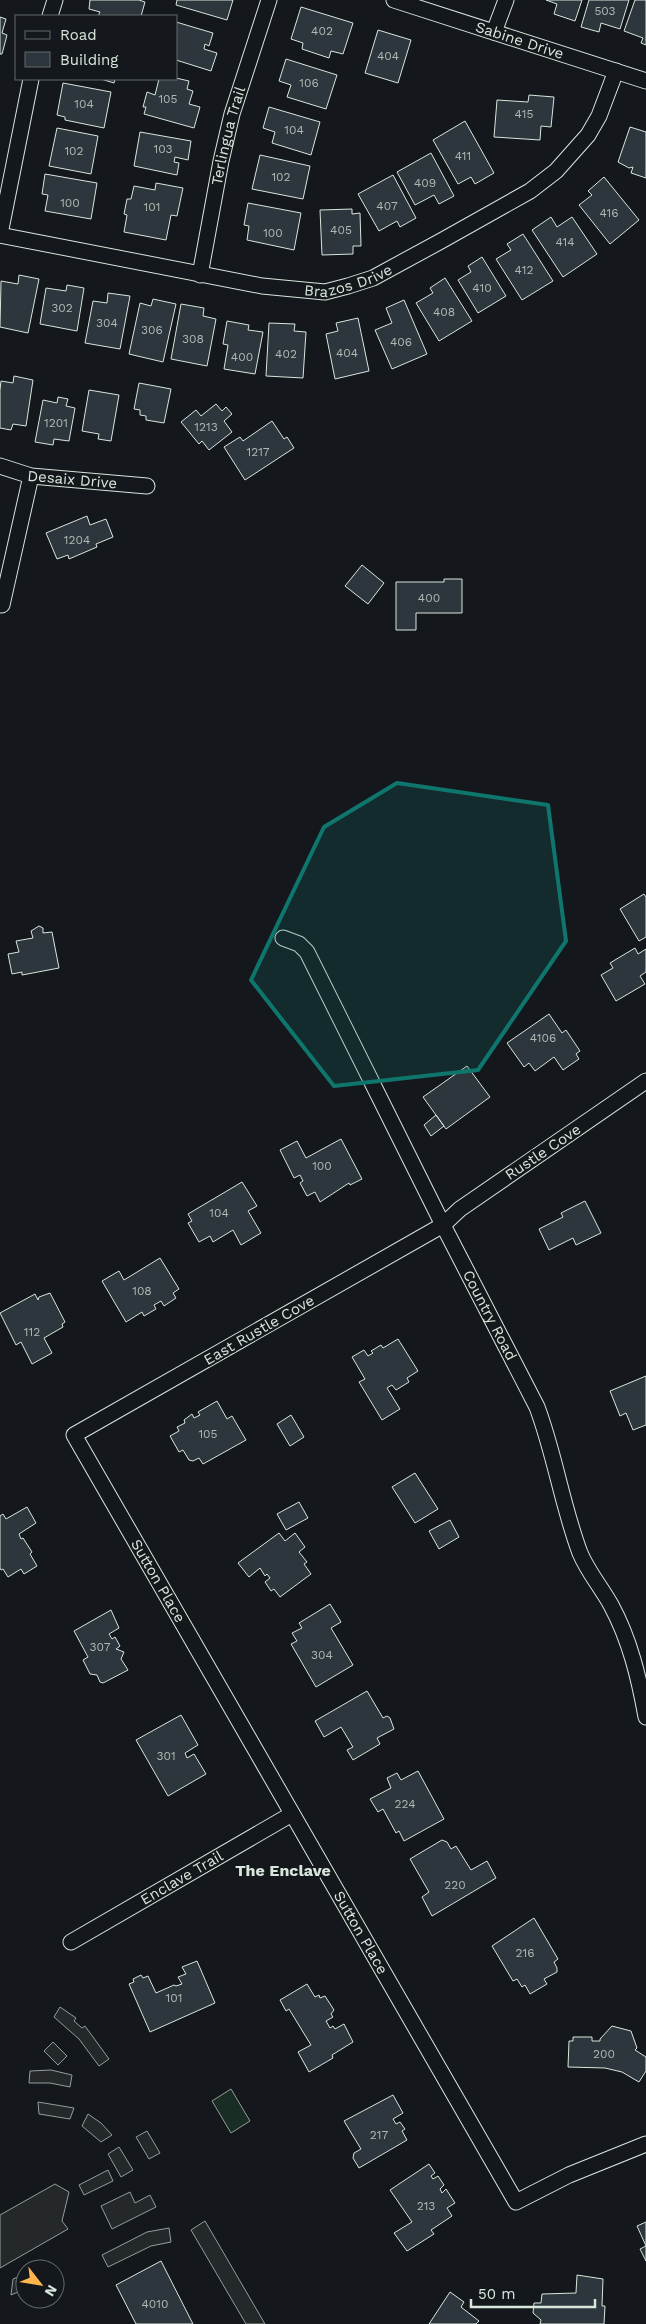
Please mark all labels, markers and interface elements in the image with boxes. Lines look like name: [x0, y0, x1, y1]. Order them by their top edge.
house number: 503: [594, 4, 616, 18]
legend: [15, 15, 178, 80]
street label: Sabine Drive: [473, 18, 566, 63]
house number: 402: [311, 24, 333, 38]
text: Road: [60, 26, 97, 44]
house number: 404: [377, 49, 399, 63]
text: Building: [60, 51, 118, 69]
house number: 106: [299, 76, 319, 90]
street label: Terlingua Trail: [208, 84, 249, 187]
house number: 105: [158, 92, 178, 106]
house number: 104: [74, 97, 94, 111]
house number: 415: [515, 107, 533, 121]
house number: 104: [284, 123, 304, 137]
house number: 103: [154, 142, 172, 156]
house number: 102: [64, 144, 84, 158]
house number: 411: [455, 149, 471, 163]
house number: 102: [271, 170, 291, 184]
house number: 409: [414, 176, 436, 190]
house number: 100: [60, 196, 80, 210]
house number: 407: [376, 199, 398, 213]
house number: 101: [144, 200, 160, 214]
house number: 416: [599, 206, 619, 220]
house number: 405: [330, 223, 352, 237]
house number: 100: [263, 226, 283, 240]
house number: 414: [555, 235, 575, 249]
street label: Brazos Drive: [303, 260, 395, 301]
house number: 412: [515, 263, 533, 277]
house number: 410: [472, 281, 492, 295]
house number: 302: [51, 301, 73, 315]
house number: 408: [433, 305, 455, 319]
house number: 304: [96, 316, 118, 330]
house number: 306: [141, 323, 163, 337]
house number: 308: [182, 332, 204, 346]
house number: 406: [390, 335, 412, 349]
house number: 404: [336, 346, 358, 360]
house number: 402: [275, 347, 297, 361]
house number: 400: [231, 350, 253, 364]
house number: 1201: [44, 416, 68, 430]
house number: 1213: [194, 420, 218, 434]
house number: 1217: [246, 445, 270, 459]
street label: Desaix Drive: [27, 467, 118, 492]
house number: 1204: [64, 533, 90, 547]
house number: 400: [418, 591, 440, 605]
house number: 4106: [530, 1031, 556, 1045]
street label: Rustle Cove: [502, 1120, 584, 1184]
house number: 100: [312, 1159, 332, 1173]
house number: 104: [209, 1206, 229, 1220]
street label: Country Road: [459, 1267, 520, 1364]
house number: 108: [132, 1284, 152, 1298]
street label: East Rustle Cove: [200, 1291, 318, 1369]
house number: 112: [24, 1325, 40, 1339]
house number: 105: [198, 1427, 218, 1441]
street label: Sutton Place: [127, 1536, 189, 1626]
house number: 307: [90, 1640, 111, 1654]
house number: 304: [311, 1648, 333, 1662]
house number: 301: [156, 1749, 176, 1763]
house number: 224: [395, 1797, 415, 1811]
street label: Enclave Trail: [137, 1847, 227, 1909]
district label: The Enclave: [235, 1861, 331, 1880]
house number: 220: [444, 1878, 466, 1892]
street label: Sutton Place: [330, 1888, 392, 1977]
house number: 216: [516, 1946, 534, 1960]
house number: 101: [166, 1991, 182, 2005]
house number: 200: [593, 2047, 615, 2061]
house number: 217: [370, 2128, 388, 2142]
house number: 213: [417, 2199, 435, 2213]
north arrow: [15, 2259, 65, 2309]
scale bar: [471, 2276, 595, 2308]
text: N: [42, 2282, 61, 2299]
text: 50 m: [478, 2285, 515, 2303]
house number: 4010: [142, 2297, 168, 2311]

